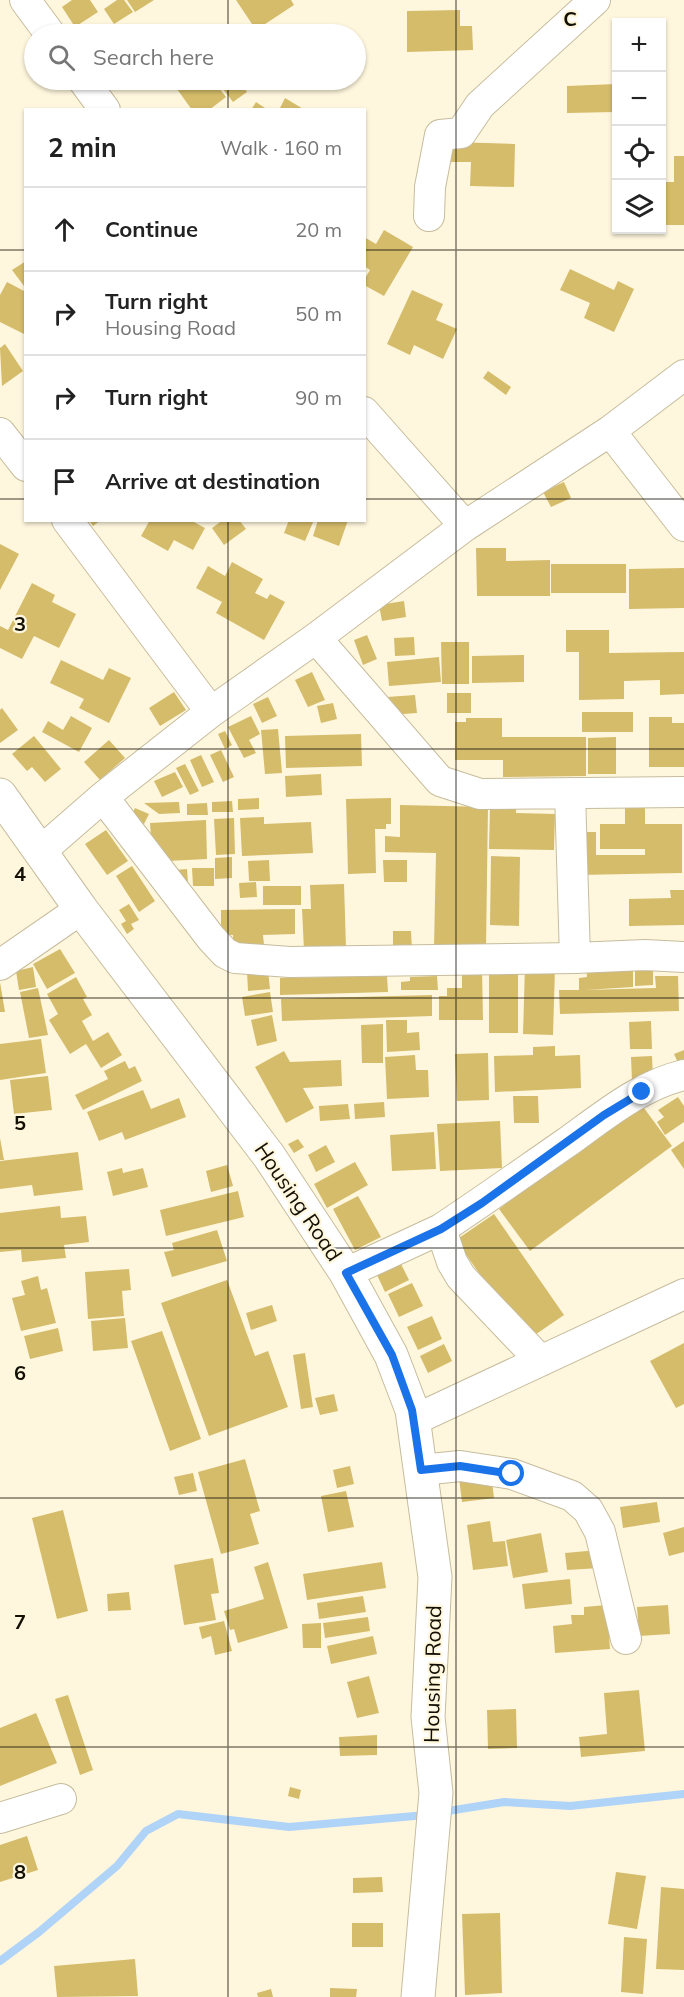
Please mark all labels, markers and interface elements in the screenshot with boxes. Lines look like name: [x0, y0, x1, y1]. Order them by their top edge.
text: C: [563, 6, 577, 31]
map controls: [612, 18, 666, 234]
button: +: [612, 18, 666, 72]
search box: [24, 24, 366, 90]
icon: search: [45, 41, 78, 74]
text: Search here: [93, 43, 214, 71]
button: −: [612, 72, 666, 126]
button: locate: [612, 126, 666, 180]
text: 2 min: [48, 131, 117, 164]
text: Walk · 160 m: [220, 135, 342, 160]
button: layers: [612, 180, 666, 234]
icon: ahead: [48, 213, 81, 246]
text: Continue: [105, 215, 198, 243]
text: 20 m: [295, 217, 342, 242]
text: Turn right: [105, 287, 208, 315]
icon: right: [48, 297, 81, 330]
text: 50 m: [295, 301, 342, 326]
text: Housing Road: [105, 315, 236, 340]
icon: right: [48, 381, 81, 414]
text: Turn right: [105, 383, 208, 411]
text: 90 m: [295, 385, 342, 410]
icon: arrive: [48, 465, 81, 498]
text: Arrive at destination: [105, 467, 320, 495]
text: 3: [14, 611, 26, 636]
text: 4: [14, 861, 26, 886]
route end: [628, 1078, 654, 1104]
text: 5: [14, 1110, 26, 1135]
street label: Housing Road: [250, 1137, 348, 1266]
text: 6: [14, 1360, 26, 1385]
route start: [498, 1460, 524, 1486]
street label: Housing Road: [418, 1605, 446, 1743]
text: 7: [14, 1609, 26, 1634]
text: 8: [14, 1859, 26, 1884]

